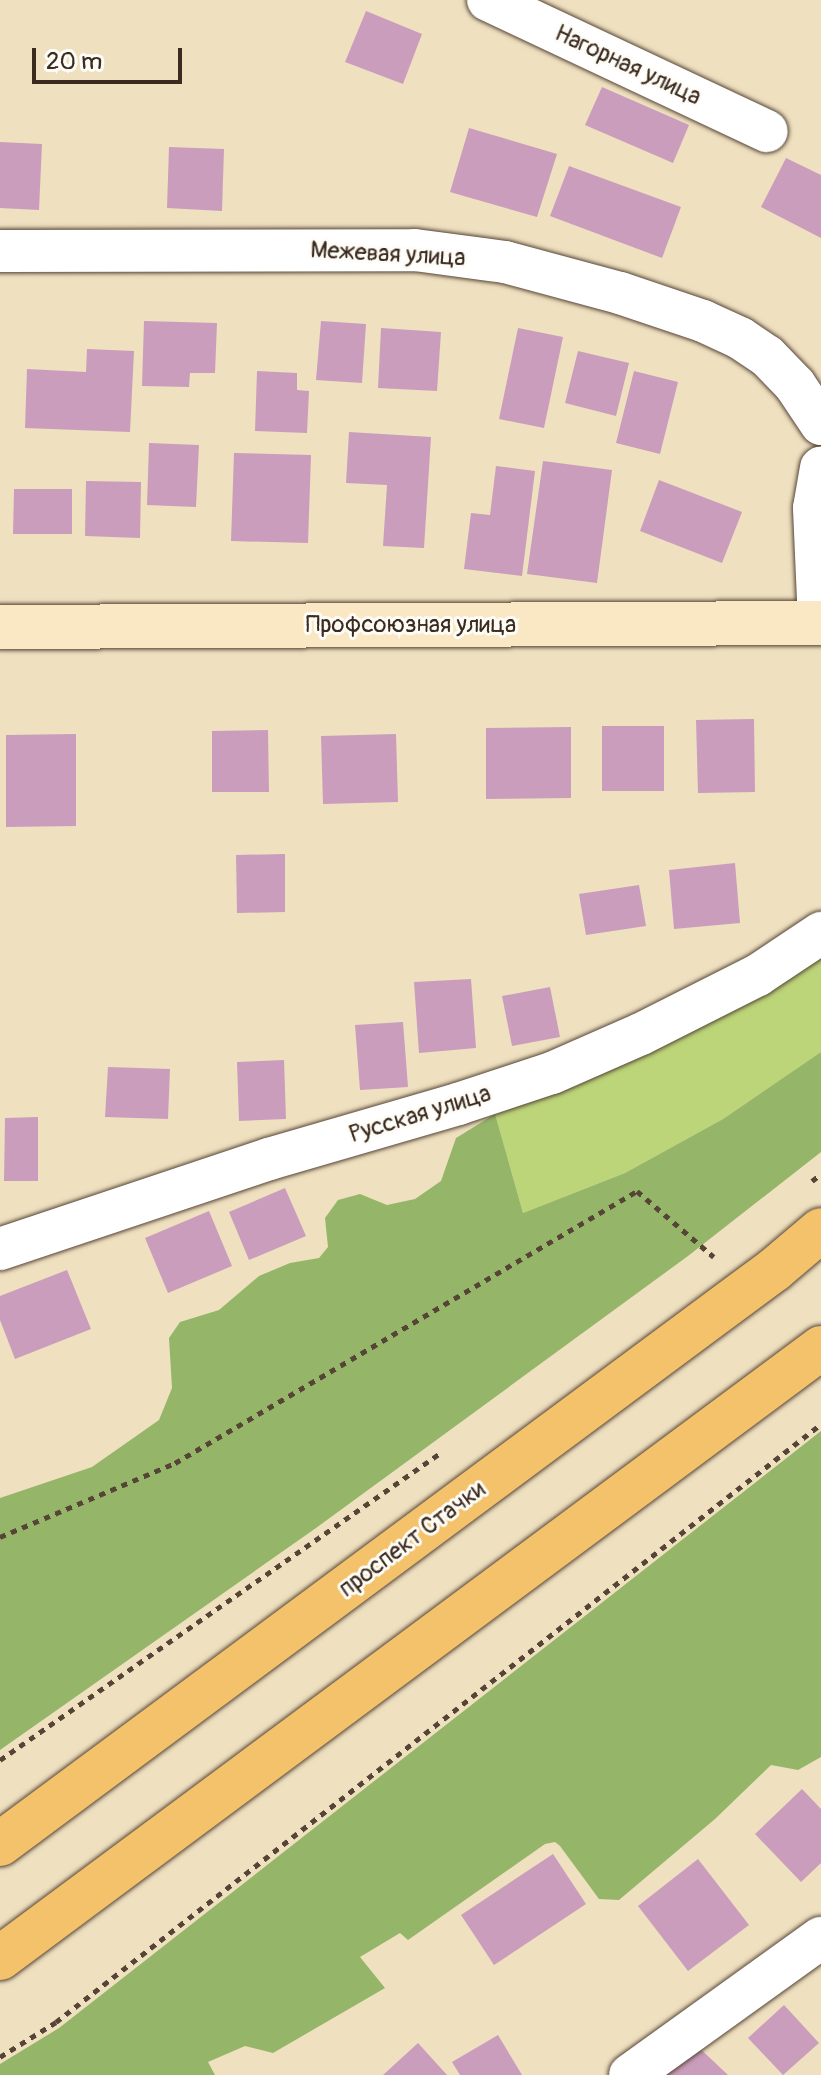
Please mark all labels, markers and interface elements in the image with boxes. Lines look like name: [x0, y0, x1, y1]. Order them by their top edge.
street label: Нагорная улица: [550, 19, 706, 111]
scale bar: [36, 32, 186, 82]
text: 20 m: [46, 47, 102, 76]
street label: Межевая улица: [310, 236, 466, 272]
street label: Профсоюзная улица: [306, 611, 516, 639]
street label: Русская улица: [346, 1079, 494, 1149]
street label: проспект Стачки: [333, 1475, 491, 1603]

